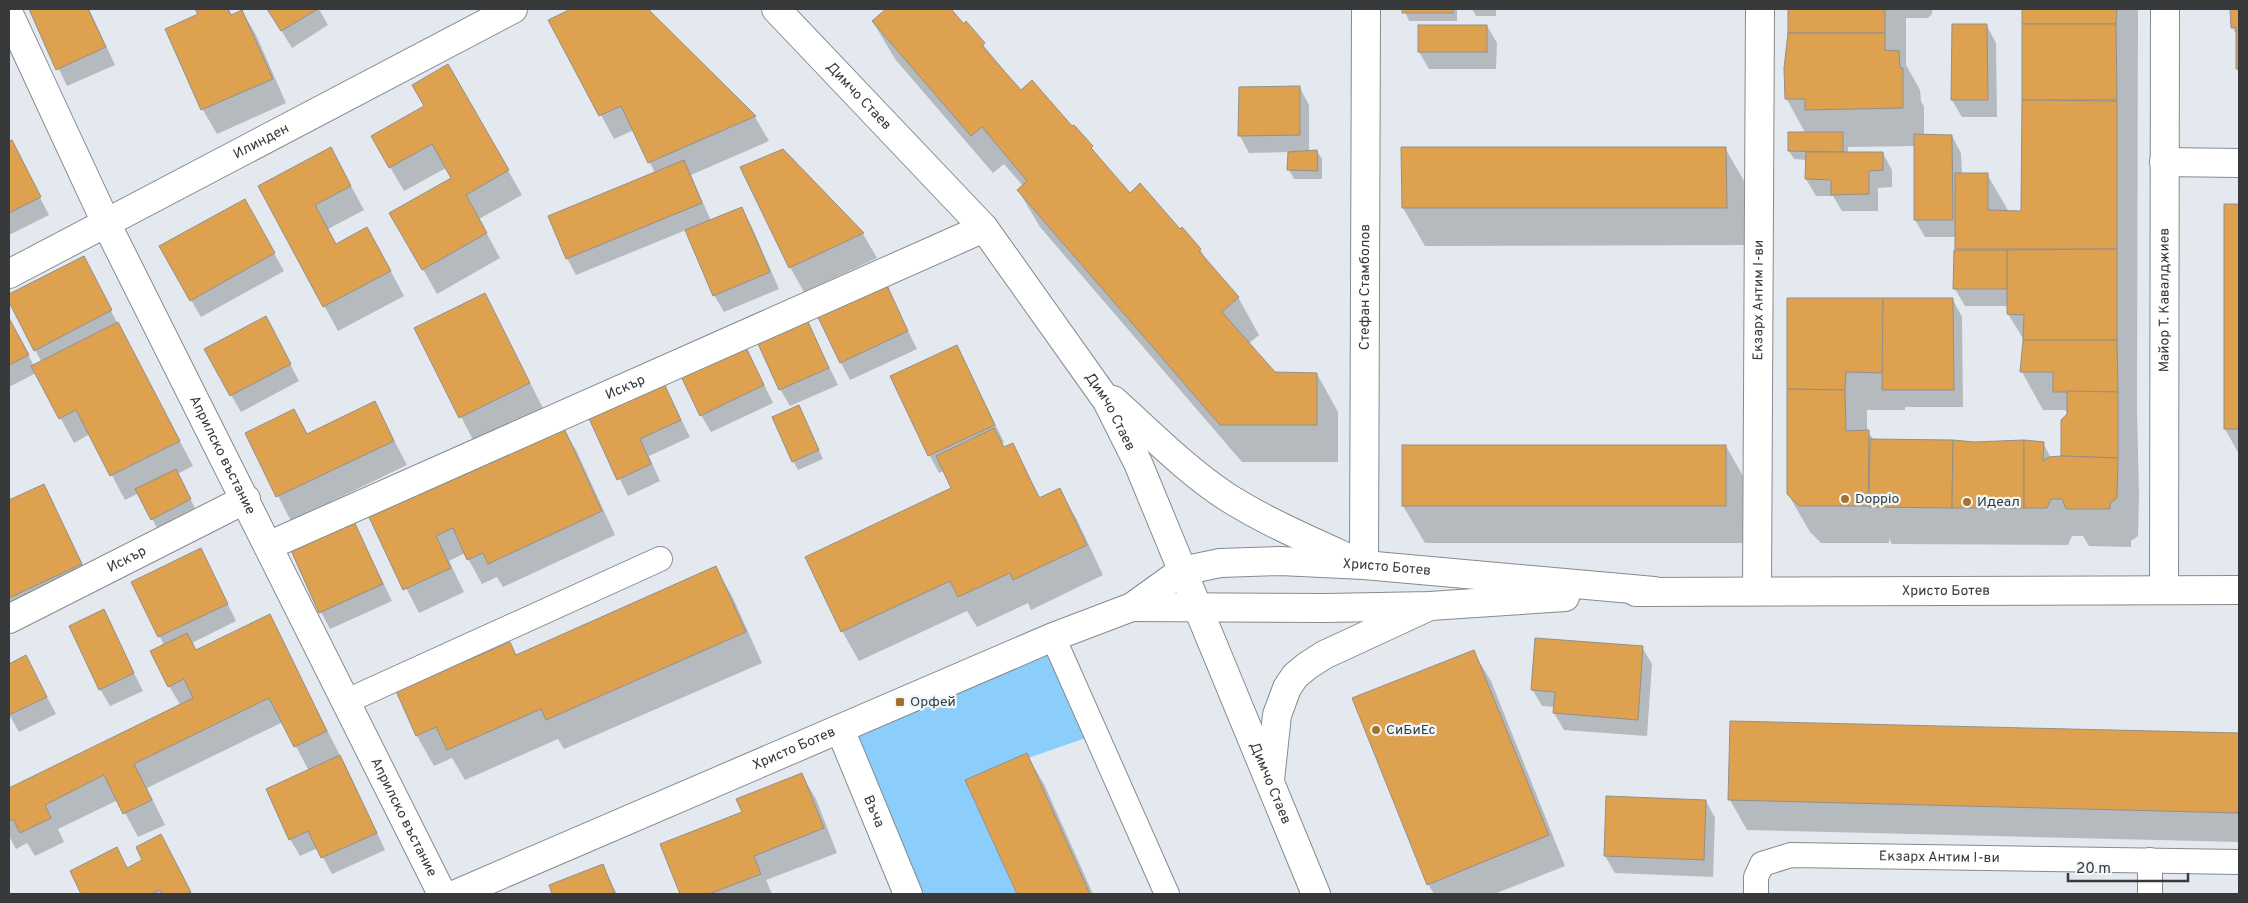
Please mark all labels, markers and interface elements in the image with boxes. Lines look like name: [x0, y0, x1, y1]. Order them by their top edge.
street label: Димчо Стаев: [822, 58, 895, 134]
street label: Илинден: [231, 120, 292, 163]
street label: Стефан Стамболов: [1356, 224, 1374, 350]
street label: Майор Т. Кавалджиев: [2156, 228, 2173, 372]
street label: Екзарх Антим I-ви: [1750, 240, 1767, 360]
street label: Димчо Стаев: [1081, 369, 1139, 453]
street label: Искър: [603, 371, 648, 404]
street label: Априлско въстание: [185, 393, 259, 517]
place label: Doppio: [1855, 491, 1899, 508]
marker: Doppio: [1839, 493, 1851, 505]
place label: Идеал: [1977, 494, 2020, 511]
marker: Идеал: [1961, 496, 1973, 508]
street label: Искър: [104, 542, 149, 576]
street label: Христо Ботев: [1342, 556, 1432, 579]
street label: Христо Ботев: [1902, 582, 1990, 600]
place label: Орфей: [910, 694, 956, 711]
marker: Орфей: [894, 696, 906, 708]
place label: СиБиЕс: [1386, 722, 1436, 739]
street label: Христо Ботев: [750, 723, 838, 774]
marker: СиБиЕс: [1370, 724, 1382, 736]
street label: Димчо Стаев: [1246, 740, 1295, 827]
street label: Априлско въстание: [367, 755, 440, 879]
street label: Въча: [860, 793, 888, 830]
street label: Екзарх Антим I-ви: [1879, 848, 2000, 867]
scale bar: [2068, 850, 2188, 882]
text: 20 m: [2076, 860, 2111, 879]

